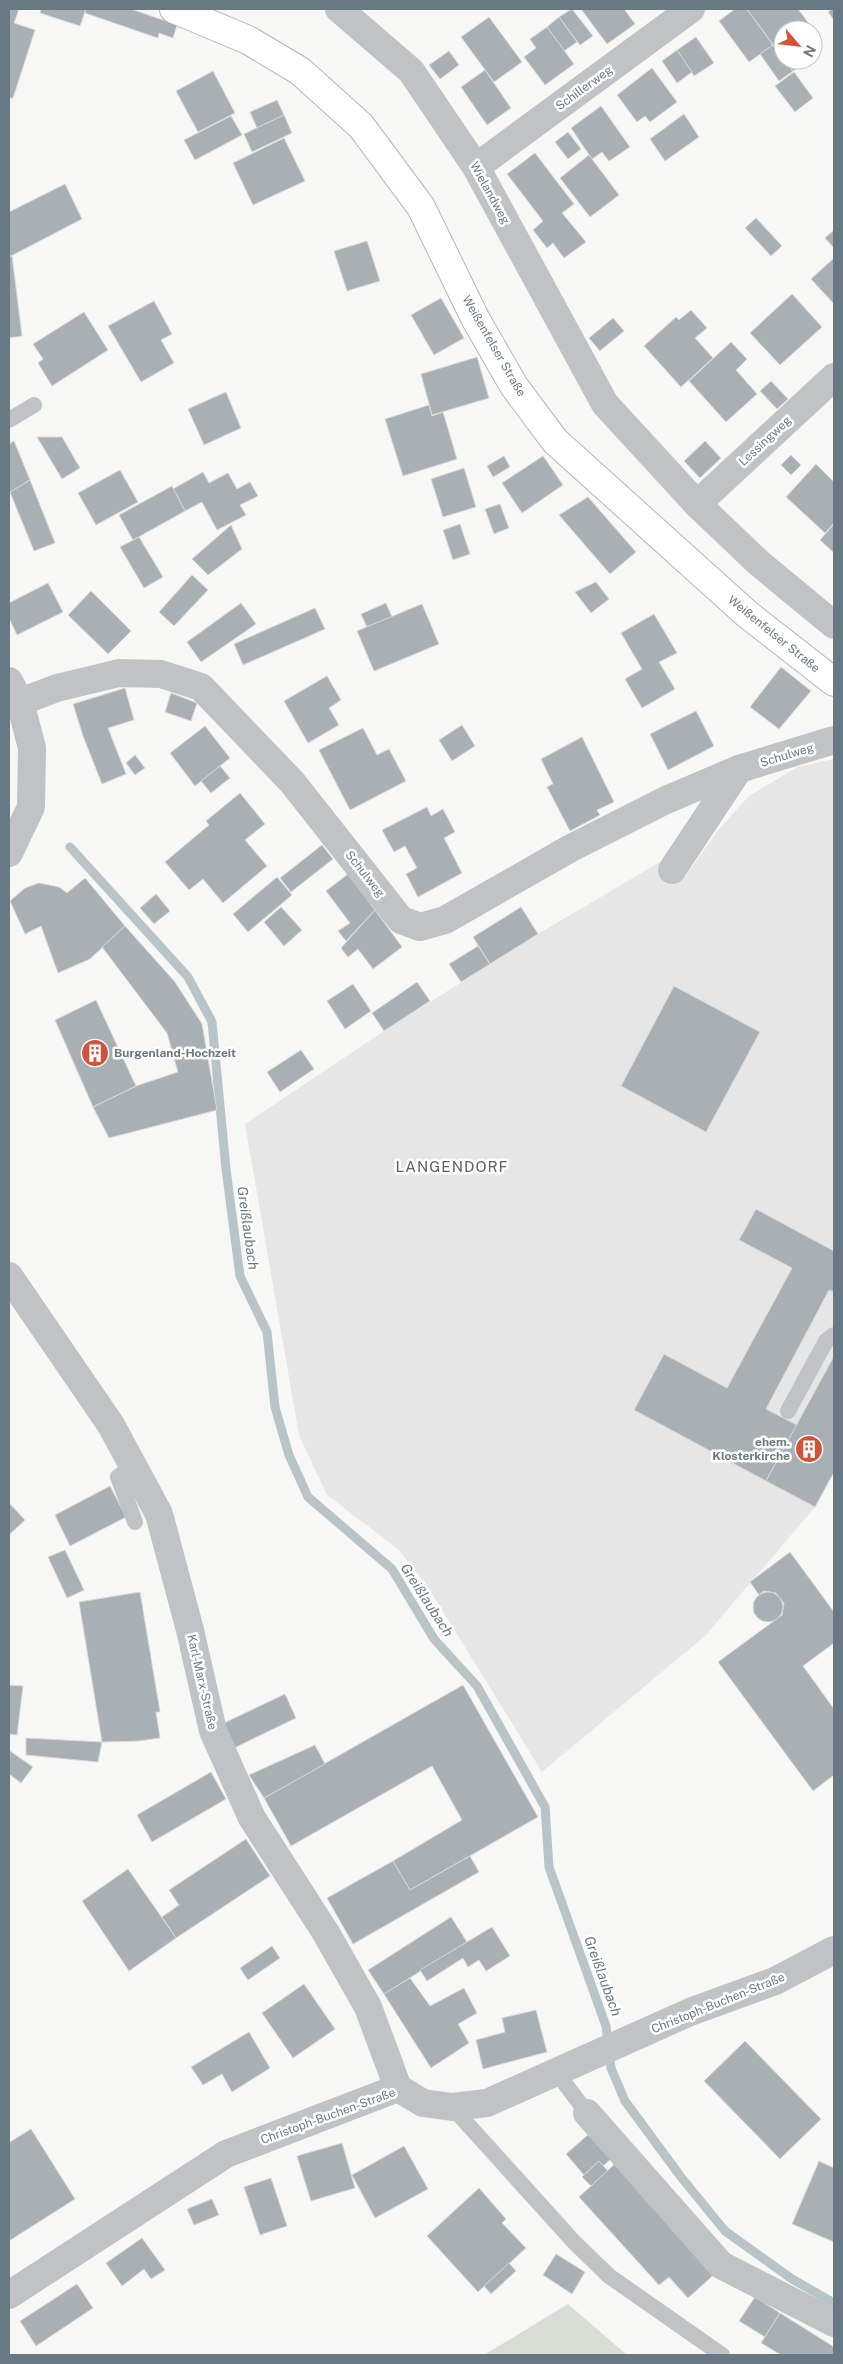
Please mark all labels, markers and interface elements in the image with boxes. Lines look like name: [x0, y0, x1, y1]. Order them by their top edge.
north arrow: [773, 20, 823, 70]
text: N: [800, 43, 819, 60]
street label: Schillerweg: [553, 63, 615, 113]
street label: Wielandweg: [467, 159, 513, 227]
street label: Weißenfelser Straße: [459, 293, 529, 399]
street label: Lessingweg: [736, 413, 794, 469]
street label: Weißenfelser Straße: [725, 593, 823, 675]
street label: Schulweg: [759, 740, 815, 770]
street label: Schulweg: [342, 848, 388, 900]
building icon: Burgenland-Hochzeit: [80, 1038, 110, 1068]
place label: Burgenland-Hochzeit: [114, 1046, 236, 1060]
district label: LANGENDORF: [395, 1158, 509, 1175]
water label: Greißlaubach: [234, 1185, 262, 1271]
building icon: ehem. Klosterkirche: [794, 1434, 824, 1464]
place label: ehem. Klosterkirche: [712, 1435, 790, 1463]
water label: Greißlaubach: [397, 1560, 457, 1640]
street label: Karl-Marx-Straße: [184, 1633, 220, 1731]
water label: Greißlaubach: [581, 1934, 625, 2018]
street label: Christoph-Buchen-Straße: [649, 1970, 787, 2036]
street label: Christoph-Buchen-Straße: [259, 2085, 398, 2147]

